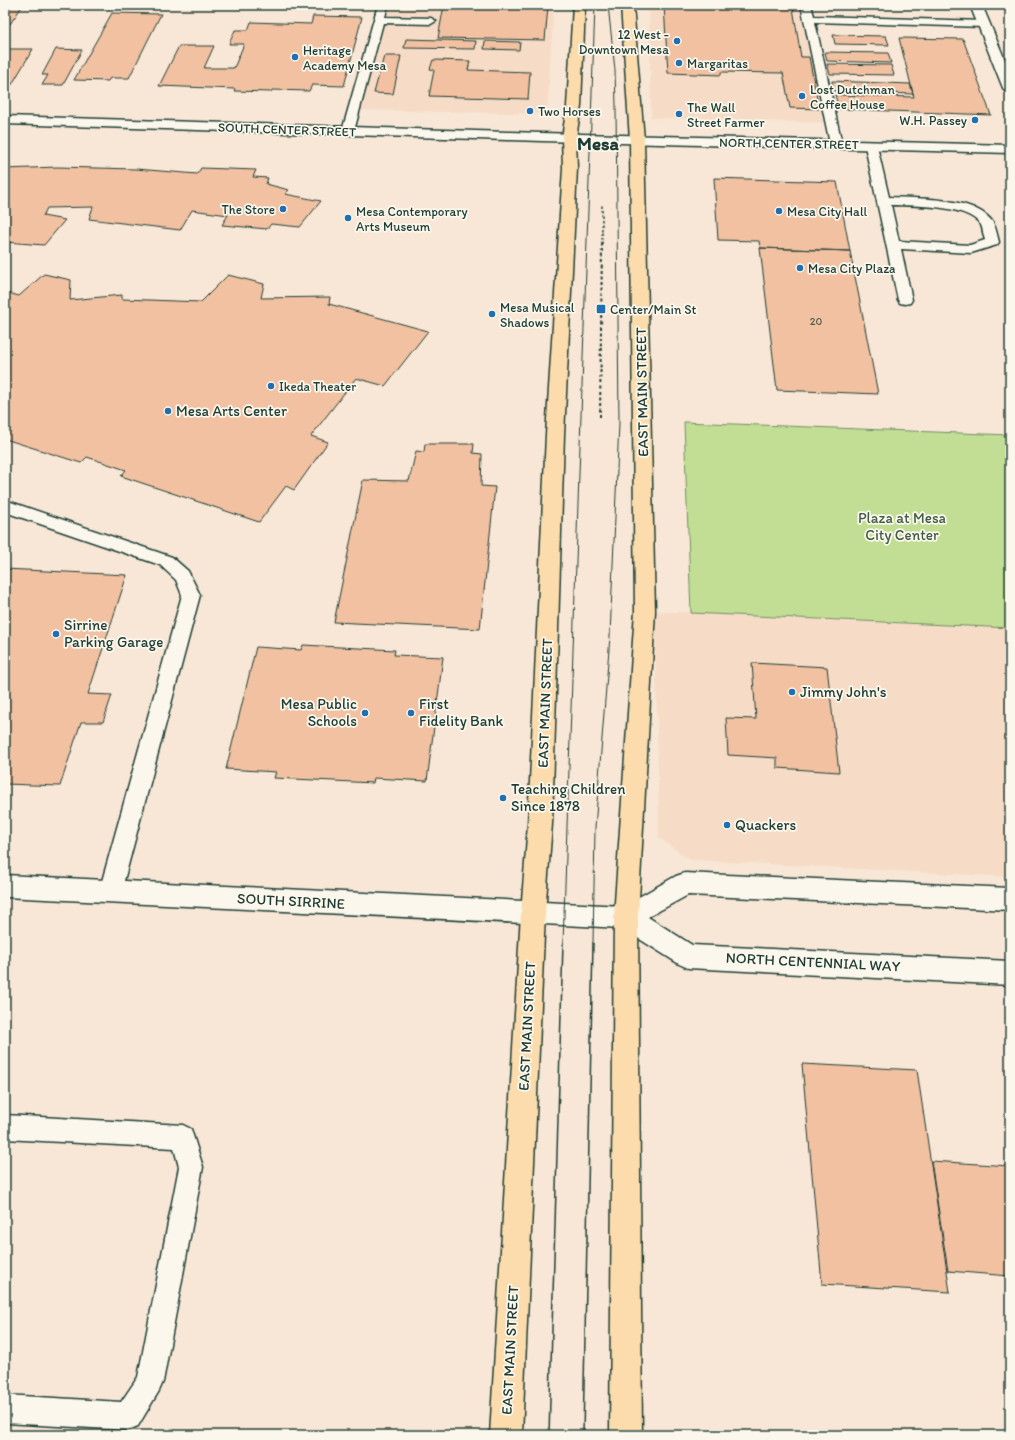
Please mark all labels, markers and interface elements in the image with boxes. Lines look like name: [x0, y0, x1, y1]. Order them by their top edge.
place label: 12 West - Downtown Mesa: [579, 27, 669, 57]
marker: 12 West - Downtown Mesa: [672, 36, 682, 46]
place label: Heritage Academy Mesa: [303, 43, 387, 73]
marker: Heritage Academy Mesa: [290, 52, 300, 62]
place label: Margaritas: [687, 56, 748, 71]
marker: Margaritas: [674, 58, 684, 68]
place label: Lost Dutchman Coffee House: [810, 82, 895, 112]
marker: Lost Dutchman Coffee House: [797, 91, 807, 101]
place label: The Wall Street Farmer: [687, 100, 766, 130]
place label: Two Horses: [538, 104, 601, 119]
marker: Two Horses: [525, 106, 535, 116]
marker: The Wall Street Farmer: [674, 109, 684, 119]
place label: W.H. Passey: [899, 113, 967, 128]
marker: W.H. Passey: [970, 115, 980, 125]
street label: SOUTH CENTER STREET: [218, 120, 357, 139]
district label: Mesa: [577, 132, 620, 155]
street label: NORTH CENTER STREET: [719, 135, 860, 152]
place label: The Store: [221, 202, 275, 217]
marker: The Store: [278, 204, 288, 214]
place label: Mesa Contemporary Arts Museum: [356, 204, 468, 234]
place label: Mesa City Hall: [787, 204, 868, 219]
marker: Mesa City Hall: [774, 206, 784, 216]
marker: Mesa Contemporary Arts Museum: [343, 213, 353, 223]
place label: Mesa City Plaza: [808, 261, 896, 276]
marker: Mesa City Plaza: [795, 263, 805, 273]
place label: Mesa Musical Shadows: [500, 300, 575, 330]
place label: Center/Main St: [610, 302, 696, 317]
marker: Center/Main St: [595, 303, 607, 315]
marker: Mesa Musical Shadows: [487, 309, 497, 319]
house number: 20: [810, 315, 823, 328]
street label: EAST MAIN STREET: [632, 327, 652, 457]
place label: Ikeda Theater: [279, 379, 356, 394]
marker: Ikeda Theater: [266, 381, 276, 391]
place label: Mesa Arts Center: [176, 402, 287, 420]
marker: Mesa Arts Center: [163, 406, 173, 416]
park label: Plaza at Mesa City Center: [858, 509, 947, 544]
place label: Sirrine Parking Garage: [64, 616, 163, 651]
marker: Sirrine Parking Garage: [51, 629, 61, 639]
street label: EAST MAIN STREET: [534, 637, 556, 768]
place label: Jimmy John's: [800, 683, 887, 701]
marker: Jimmy John's: [787, 687, 797, 697]
place label: Mesa Public Schools: [281, 695, 357, 730]
place label: First Fidelity Bank: [419, 695, 504, 730]
marker: Mesa Public Schools: [360, 708, 370, 718]
marker: First Fidelity Bank: [406, 708, 416, 718]
place label: Teaching Children Since 1878: [511, 780, 626, 815]
marker: Teaching Children Since 1878: [498, 793, 508, 803]
place label: Quackers: [735, 816, 796, 834]
marker: Quackers: [722, 820, 732, 830]
street label: SOUTH SIRRINE: [237, 889, 345, 913]
street label: NORTH CENTENNIAL WAY: [725, 948, 901, 976]
street label: EAST MAIN STREET: [515, 960, 539, 1091]
street label: EAST MAIN STREET: [498, 1284, 522, 1415]

